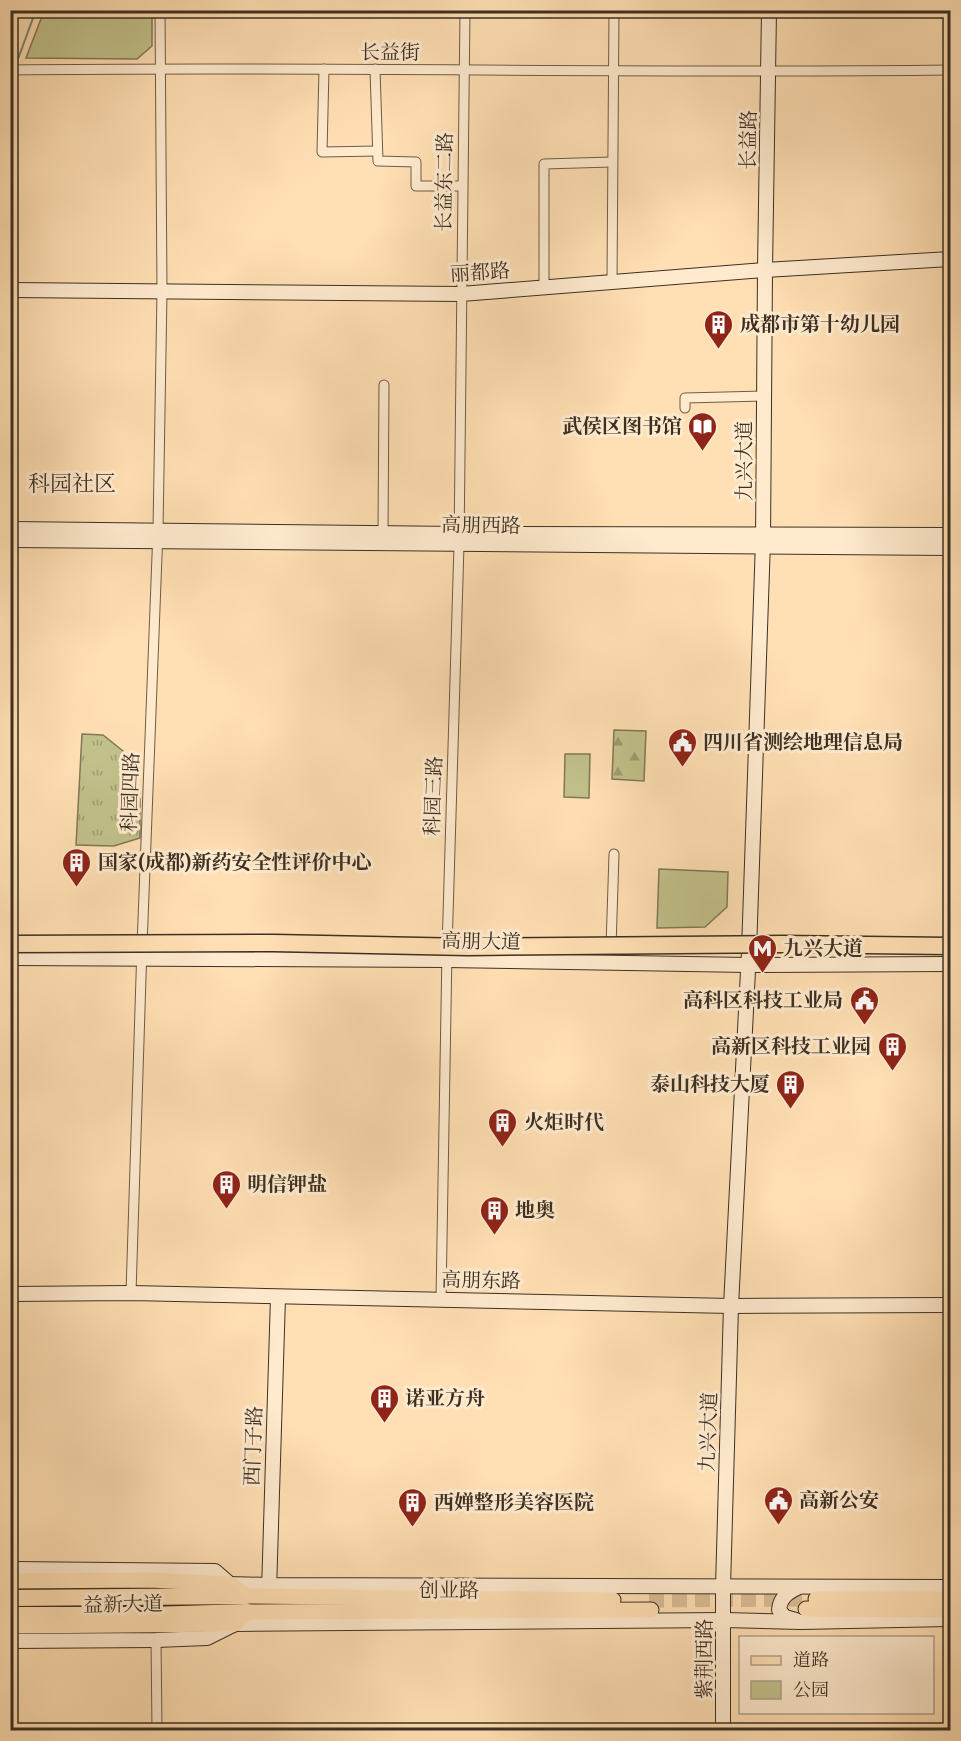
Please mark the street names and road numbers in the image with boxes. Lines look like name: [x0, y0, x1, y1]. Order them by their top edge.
street label: 长益街: [360, 37, 420, 66]
street label: 长益路: [732, 110, 763, 170]
street label: 长益东二路: [428, 132, 459, 232]
street label: 丽都路: [449, 255, 511, 288]
street label: 九兴大道: [729, 421, 758, 501]
street label: 高朋西路: [441, 509, 521, 540]
street label: 科园四路: [114, 752, 145, 832]
street label: 科园三路: [417, 756, 448, 836]
street label: 高朋大道: [441, 925, 521, 956]
street label: 高朋东路: [441, 1264, 521, 1295]
street label: 九兴大道: [692, 1392, 723, 1472]
street label: 西门子路: [237, 1406, 268, 1486]
street label: 创业路: [419, 1575, 479, 1604]
street label: 益新大道: [83, 1588, 163, 1619]
street label: 紫荆西路: [689, 1619, 718, 1699]

